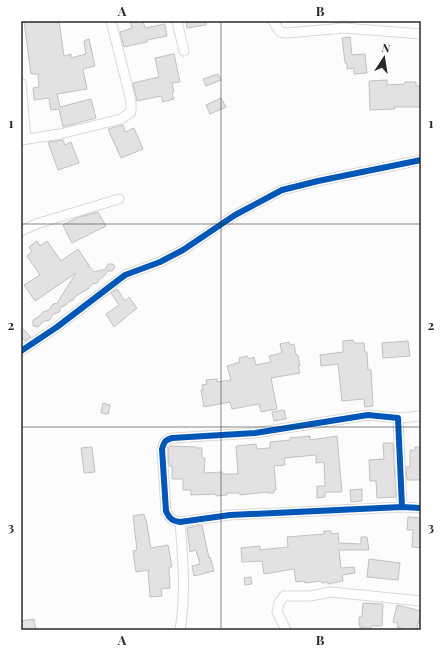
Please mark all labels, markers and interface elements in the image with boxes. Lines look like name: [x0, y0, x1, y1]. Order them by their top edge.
text: A: [117, 2, 127, 19]
text: B: [316, 2, 325, 19]
north arrow: [364, 38, 404, 78]
text: N: [381, 40, 392, 56]
text: 1: [9, 114, 14, 131]
text: 1: [429, 114, 434, 131]
text: 2: [8, 316, 15, 333]
text: 2: [428, 316, 435, 333]
text: 3: [8, 518, 14, 535]
text: 3: [428, 518, 434, 535]
text: A: [117, 631, 127, 648]
text: B: [316, 631, 325, 648]

